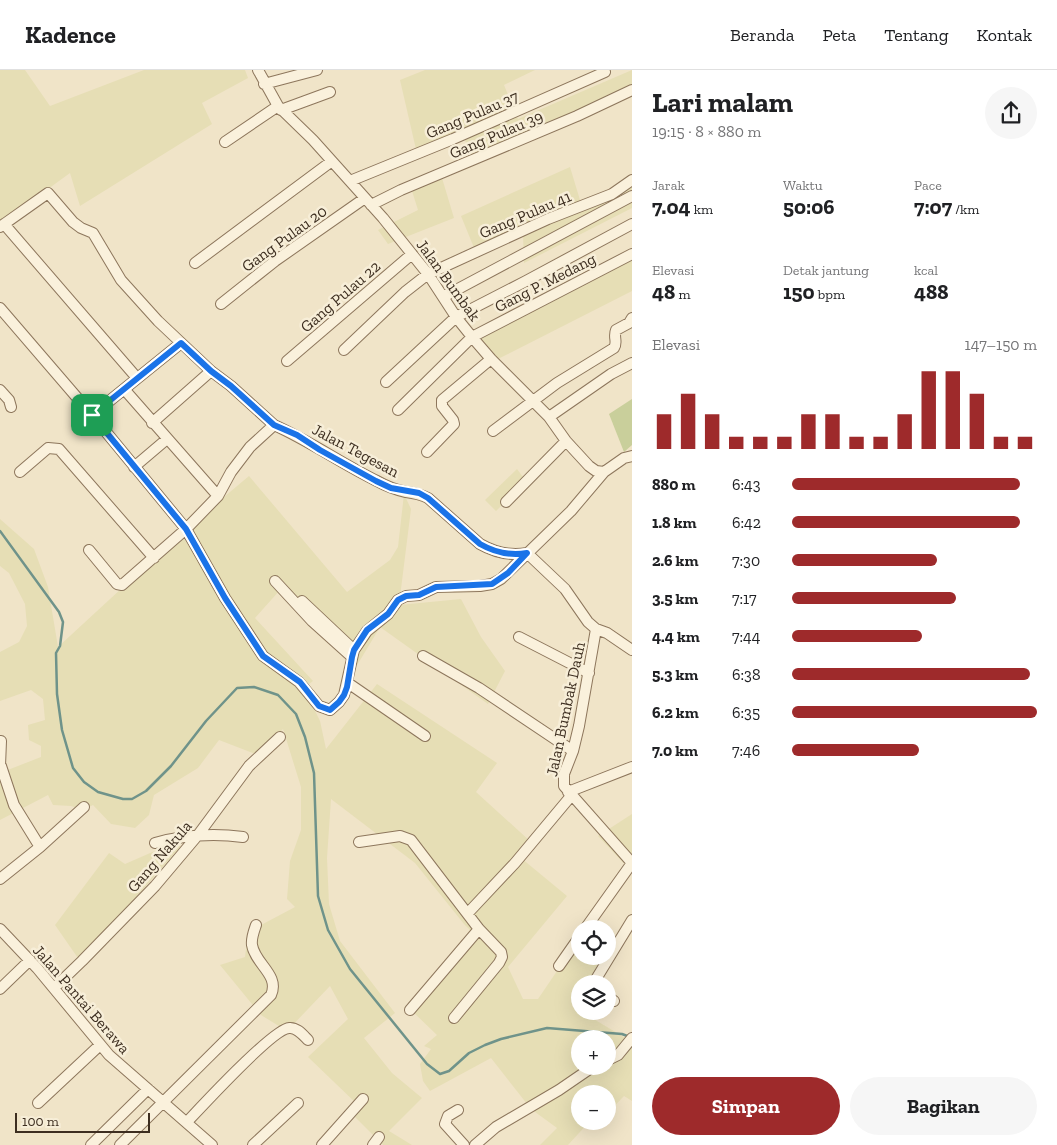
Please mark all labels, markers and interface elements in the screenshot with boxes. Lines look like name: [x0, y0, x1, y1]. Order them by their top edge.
text: Kadence: [25, 20, 116, 49]
text: Beranda: [730, 24, 794, 46]
text: Peta: [822, 24, 856, 46]
text: Tentang: [884, 24, 949, 46]
text: Kontak: [977, 24, 1032, 46]
street label: Gang Pulau 37: [423, 86, 522, 142]
text: Lari malam: [652, 86, 793, 119]
button: share: [985, 87, 1037, 139]
street label: Gang Pulau 39: [447, 106, 546, 163]
text: 19:15 · 8 × 880 m: [652, 122, 761, 141]
text: Jarak: [652, 177, 685, 194]
text: Waktu: [783, 177, 823, 194]
text: Pace: [914, 177, 942, 194]
street label: Gang Pulau 41: [476, 187, 574, 242]
text: 7.04: [652, 194, 690, 219]
text: 50:06: [783, 194, 835, 219]
text: 7:07: [914, 194, 952, 219]
street label: Gang Pulau 20: [238, 201, 331, 276]
text: km: [690, 201, 713, 218]
text: /km: [952, 201, 979, 218]
street label: Jalan Bumbak: [413, 236, 485, 325]
street label: Gang P. Medang: [491, 249, 599, 316]
street label: Gang Pulau 22: [297, 257, 384, 336]
text: Elevasi: [652, 262, 694, 279]
text: Detak jantung: [783, 262, 869, 279]
text: kcal: [914, 262, 938, 279]
text: 48: [652, 279, 675, 304]
text: 150: [783, 279, 815, 304]
text: 488: [914, 279, 949, 304]
text: m: [675, 286, 691, 303]
text: bpm: [815, 286, 845, 303]
text: Elevasi: [652, 335, 700, 354]
text: 147–150 m: [965, 335, 1037, 354]
pin: [71, 394, 113, 436]
icon: arrive: [78, 401, 106, 429]
street label: Jalan Tegesan: [309, 420, 403, 482]
text: 880 m: [652, 475, 695, 494]
text: 6:43: [732, 475, 761, 494]
text: 1.8 km: [652, 513, 697, 532]
text: 6:42: [732, 513, 761, 532]
text: 2.6 km: [652, 551, 698, 570]
text: 7:30: [732, 551, 760, 570]
text: 3.5 km: [652, 589, 698, 608]
text: 7:17: [732, 589, 757, 608]
text: 4.4 km: [652, 627, 700, 646]
text: 7:44: [732, 627, 760, 646]
street label: Jalan Bumbak Dauh: [542, 640, 589, 778]
text: 5.3 km: [652, 665, 698, 684]
text: 6:38: [732, 665, 761, 684]
text: 6.2 km: [652, 703, 699, 722]
text: 6:35: [732, 703, 760, 722]
text: 7.0 km: [652, 741, 698, 760]
text: 7:46: [732, 741, 760, 760]
street label: Gang Nakula: [123, 816, 196, 896]
map controls: [571, 920, 616, 1130]
button: locate: [571, 920, 616, 965]
street label: Jalan Pantai Berawa: [29, 941, 134, 1058]
button: layers: [571, 975, 616, 1020]
button: +: [571, 1030, 616, 1075]
button: Simpan: [652, 1077, 840, 1135]
button: Bagikan: [850, 1077, 1037, 1135]
button: −: [571, 1085, 616, 1130]
scale bar: [15, 1110, 150, 1133]
text: 100 m: [22, 1113, 59, 1130]

